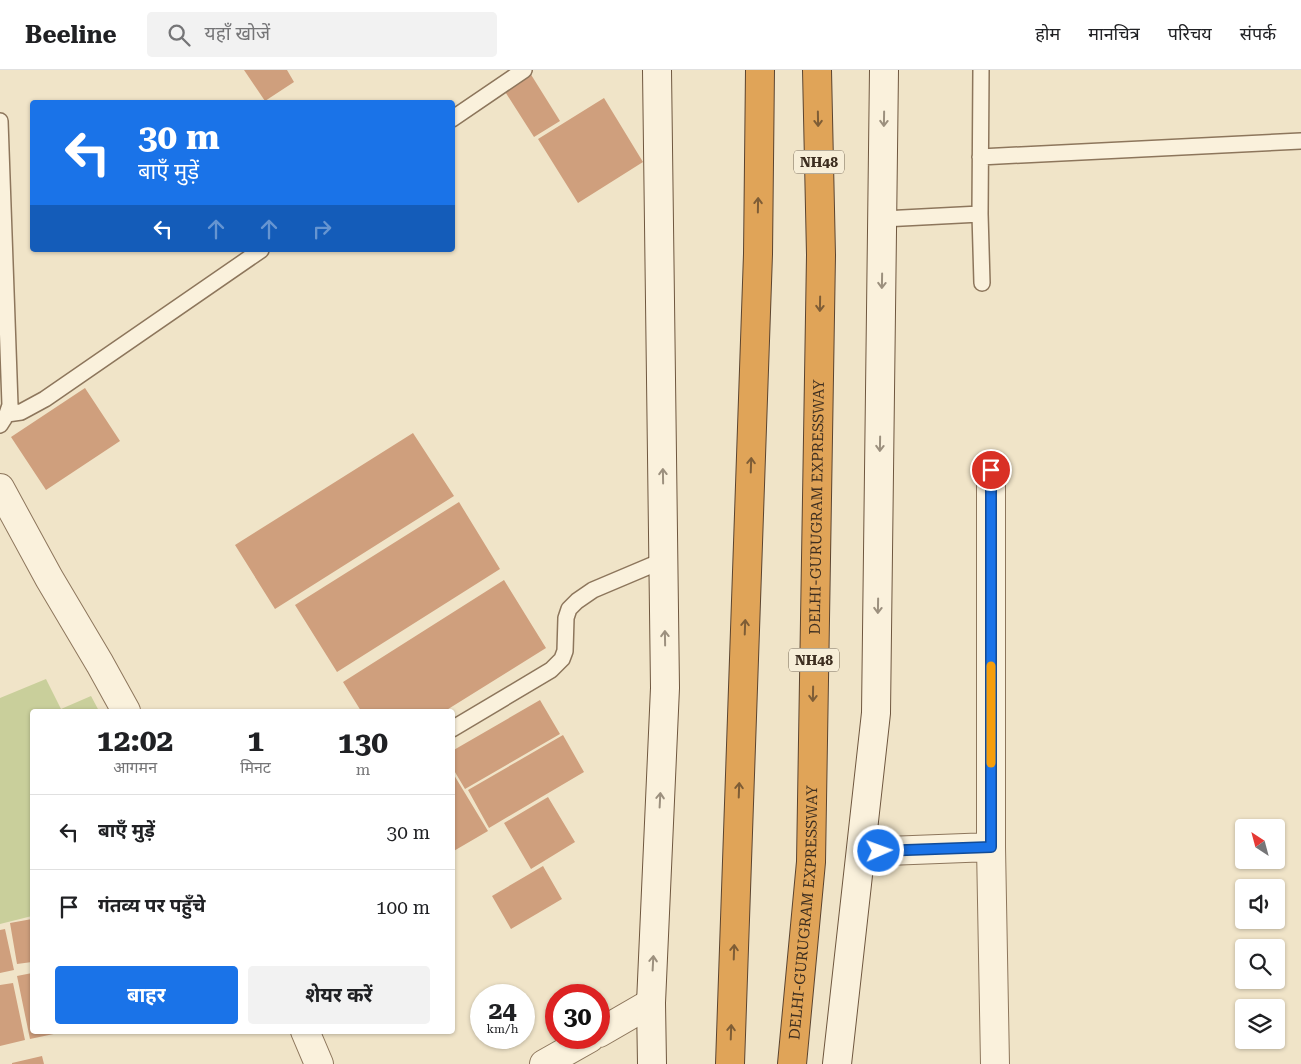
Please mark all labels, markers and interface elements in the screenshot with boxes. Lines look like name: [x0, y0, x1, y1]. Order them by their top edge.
search box: [147, 12, 497, 57]
text: Beeline: [25, 21, 117, 49]
icon: search: [165, 21, 193, 49]
text: यहाँ खोजें: [205, 22, 270, 45]
text: होम: [1035, 23, 1060, 44]
text: मानचित्र: [1088, 23, 1140, 44]
text: परिचय: [1168, 23, 1212, 44]
text: संपर्क: [1240, 23, 1276, 44]
one-way arrow: [813, 110, 823, 126]
one-way arrow: [879, 110, 889, 126]
text: 30 m: [138, 117, 220, 158]
icon: left: [55, 120, 120, 185]
road number: NH48: [794, 150, 844, 174]
text: बाएँ मुड़ें: [138, 159, 199, 184]
one-way arrow: [753, 198, 763, 214]
icon: left: [149, 215, 177, 243]
icon: ahead: [202, 215, 230, 243]
icon: ahead: [255, 215, 283, 243]
icon: right: [308, 215, 336, 243]
one-way arrow: [877, 272, 887, 289]
one-way arrow: [815, 295, 825, 311]
street label: DELHI-GURUGRAM EXPRESSWAY: [806, 378, 828, 635]
one-way arrow: [875, 435, 885, 451]
pin: [970, 449, 1012, 491]
icon: arrive: [977, 456, 1005, 484]
one-way arrow: [746, 457, 755, 473]
one-way arrow: [658, 468, 667, 484]
one-way arrow: [873, 598, 882, 614]
one-way arrow: [740, 620, 750, 636]
one-way arrow: [660, 630, 669, 646]
road number: NH48: [789, 648, 839, 672]
one-way arrow: [809, 685, 818, 701]
text: 12:02: [97, 723, 173, 758]
text: 1: [247, 723, 264, 758]
text: 130: [338, 725, 388, 760]
text: आगमन: [113, 758, 157, 777]
text: मिनट: [240, 758, 271, 777]
text: m: [356, 760, 370, 779]
one-way arrow: [735, 782, 744, 798]
street label: DELHI-GURUGRAM EXPRESSWAY: [785, 784, 821, 1041]
one-way arrow: [655, 793, 665, 809]
icon: left: [55, 818, 83, 846]
text: बाएँ मुड़ें: [98, 819, 155, 842]
north arrow: [1235, 819, 1285, 869]
map controls: [1235, 819, 1285, 1049]
text: 30 m: [387, 821, 430, 844]
position arrow: [852, 824, 904, 876]
button: sound: [1235, 879, 1285, 929]
icon: arrive: [55, 893, 83, 921]
text: गंतव्य पर पहुँचे: [98, 894, 205, 917]
text: 100 m: [376, 896, 430, 919]
button: search: [1235, 939, 1285, 989]
one-way arrow: [729, 944, 739, 960]
one-way arrow: [648, 955, 657, 971]
button: बाहर: [55, 966, 238, 1024]
button: शेयर करें: [248, 966, 430, 1024]
speed limit sign: 30: [545, 984, 610, 1049]
text: 24: [488, 996, 517, 1025]
button: layers: [1235, 999, 1285, 1049]
text: km/h: [486, 1022, 519, 1036]
one-way arrow: [727, 1025, 736, 1041]

